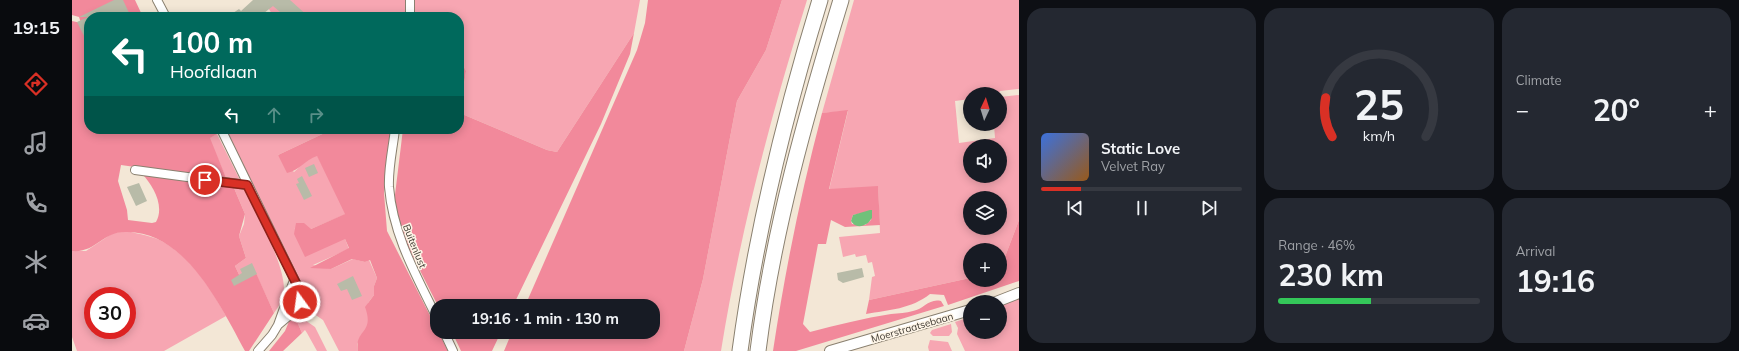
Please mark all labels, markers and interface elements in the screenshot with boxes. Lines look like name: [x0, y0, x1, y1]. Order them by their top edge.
text: 19:15: [12, 16, 60, 39]
text: 100 m: [170, 25, 253, 60]
icon: left: [104, 28, 156, 80]
text: Hoofdlaan: [170, 60, 257, 83]
icon: directions: [22, 70, 50, 98]
text: Climate: [1516, 72, 1562, 88]
text: 25: [1354, 78, 1404, 130]
north arrow: [963, 87, 1007, 131]
map controls: [963, 87, 1007, 339]
text: 20°: [1593, 91, 1640, 129]
text: −: [1516, 96, 1529, 124]
text: +: [1704, 96, 1717, 124]
icon: left: [221, 104, 243, 126]
icon: ahead: [263, 104, 285, 126]
icon: right: [305, 104, 327, 126]
text: km/h: [1363, 127, 1395, 145]
icon: music: [22, 129, 50, 157]
button: sound: [963, 139, 1007, 183]
text: Static Love: [1101, 139, 1180, 158]
text: Velvet Ray: [1101, 158, 1165, 174]
pin: [188, 163, 222, 197]
icon: arrive: [194, 169, 216, 191]
icon: phone: [22, 189, 50, 217]
button: layers: [963, 191, 1007, 235]
icon: previous: [1064, 197, 1086, 219]
icon: pause: [1131, 197, 1153, 219]
icon: next: [1198, 197, 1220, 219]
street label: Buitenlust: [400, 222, 429, 271]
text: Range · 46%: [1278, 237, 1355, 253]
button: +: [963, 243, 1007, 287]
text: Arrival: [1516, 243, 1555, 259]
icon: climate: [22, 248, 50, 276]
text: 230 km: [1278, 256, 1384, 294]
text: 19:16: [1516, 262, 1595, 300]
position arrow: [279, 281, 321, 323]
speed limit sign: 30: [84, 287, 136, 339]
button: −: [963, 295, 1007, 339]
icon: car: [22, 307, 50, 335]
text: 19:16 · 1 min · 130 m: [471, 309, 619, 328]
street label: Moerstraatsebaan: [869, 309, 955, 345]

